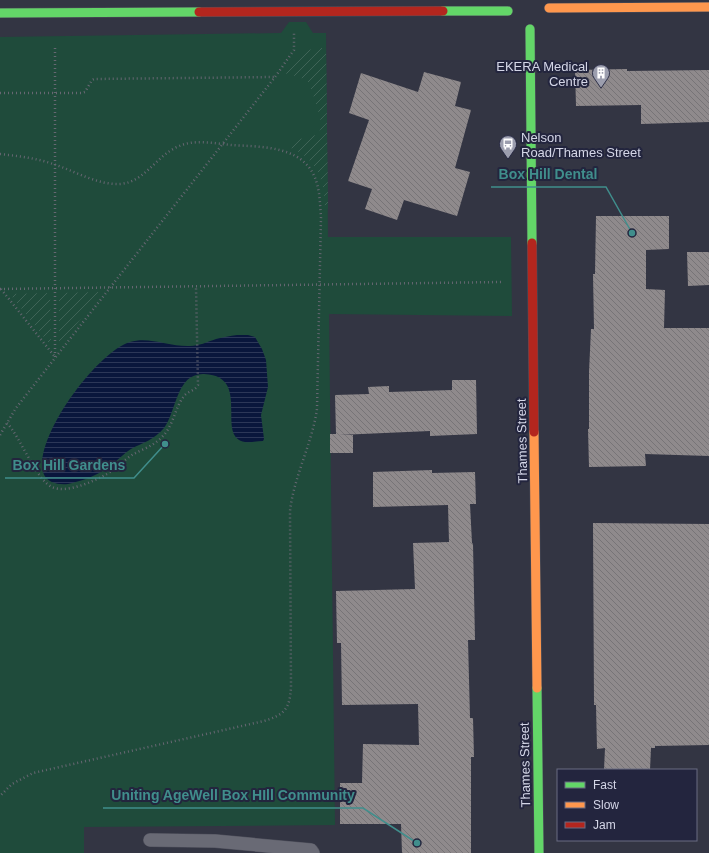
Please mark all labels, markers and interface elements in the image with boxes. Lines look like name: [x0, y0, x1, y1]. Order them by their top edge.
place label: EKERA Medical Centre: [496, 59, 588, 89]
building icon: EKERA Medical Centre: [591, 63, 611, 88]
place label: Nelson Road/Thames Street: [521, 130, 641, 160]
bus stop icon: Nelson Road/Thames Street: [498, 134, 518, 159]
callout: Box Hill Dental: [491, 161, 606, 187]
text: Box Hill Dental: [499, 166, 597, 182]
street label: Thames Street: [514, 398, 530, 484]
callout: Box Hill Gardens: [5, 452, 134, 478]
text: Box Hill Gardens: [13, 457, 126, 473]
street label: Thames Street: [517, 722, 533, 808]
legend: [557, 769, 697, 841]
text: Fast: [593, 778, 617, 792]
callout: Uniting AgeWell Box HIll Community: [103, 782, 363, 808]
text: Uniting AgeWell Box HIll Community: [111, 787, 355, 803]
text: Slow: [593, 798, 619, 812]
text: Jam: [593, 818, 616, 832]

